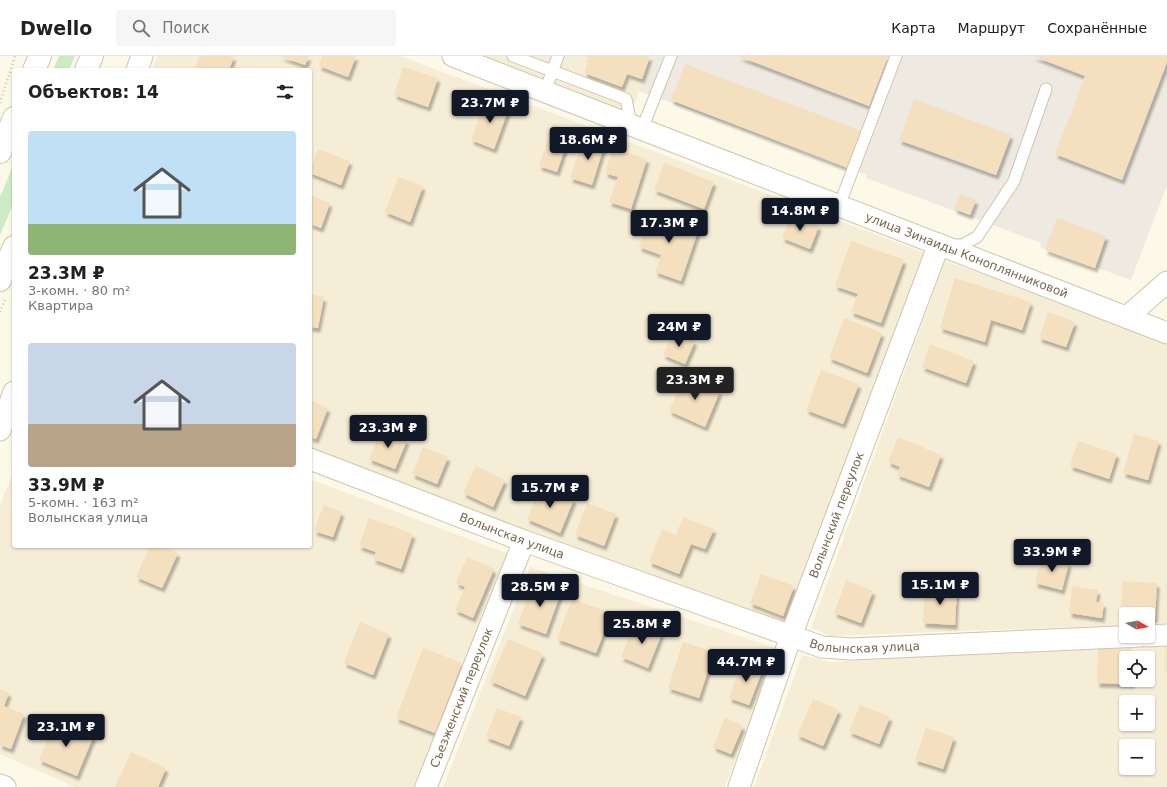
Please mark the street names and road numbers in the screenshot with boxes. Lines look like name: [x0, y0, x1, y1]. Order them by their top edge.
street label: улица Зинаиды Коноплянниковой: [863, 210, 1070, 301]
street label: Волынский переулок: [807, 450, 867, 580]
street label: Волынская улица: [457, 510, 566, 562]
street label: Съезженский переулок: [427, 626, 496, 770]
street label: Волынская улица: [807, 636, 920, 656]

